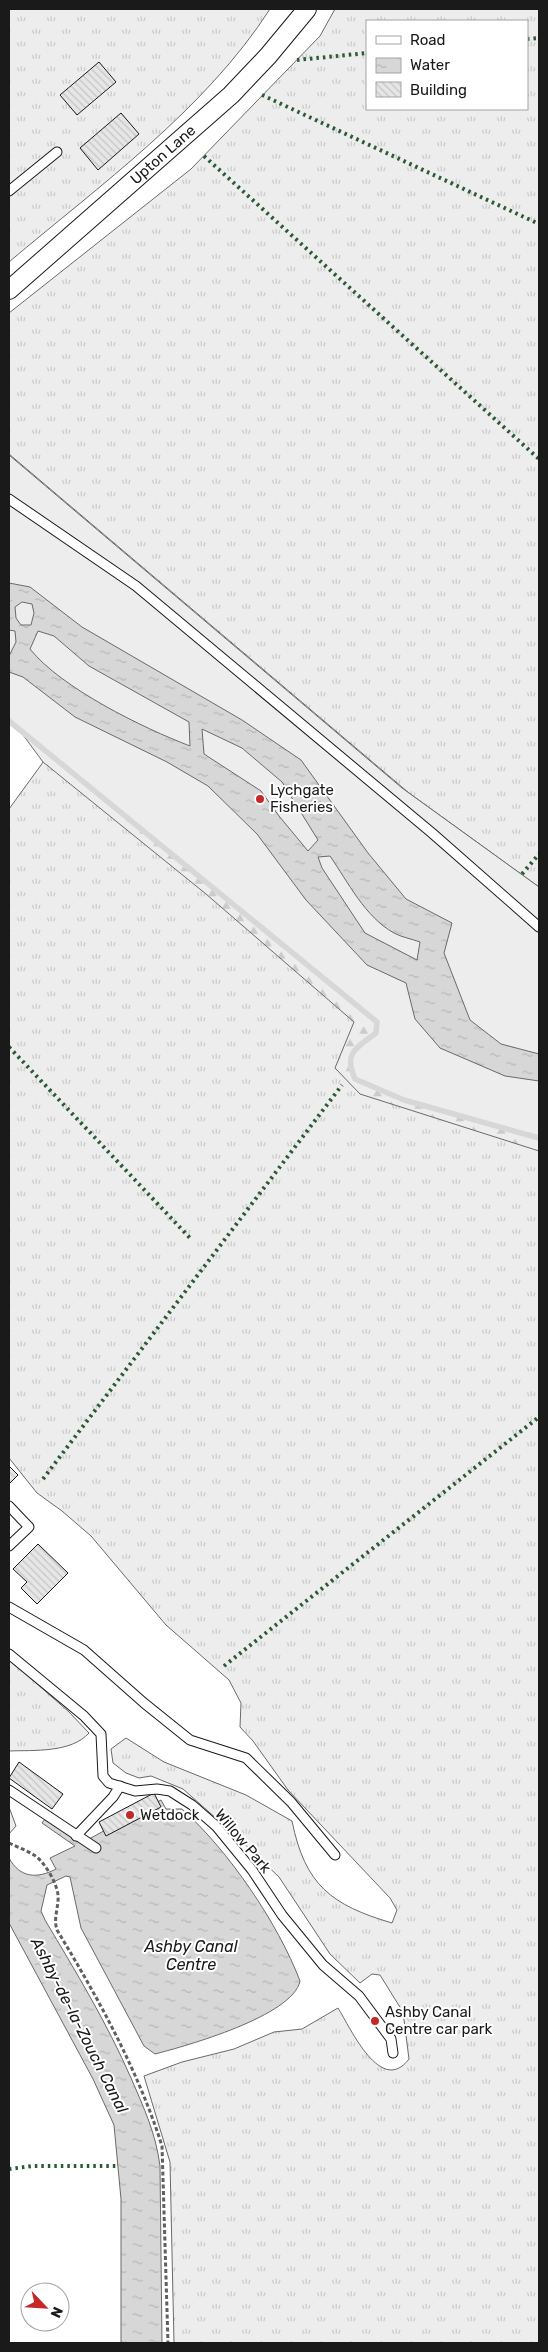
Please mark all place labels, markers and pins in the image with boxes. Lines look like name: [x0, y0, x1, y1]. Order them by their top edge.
place label: Lychgate Fisheries: [270, 781, 334, 816]
marker: Lychgate Fisheries: [254, 793, 266, 805]
place label: Wetdock: [140, 1806, 200, 1824]
marker: Wetdock: [124, 1809, 136, 1821]
place label: Ashby Canal Centre car park: [385, 2003, 492, 2038]
marker: Ashby Canal Centre car park: [369, 2015, 381, 2027]

